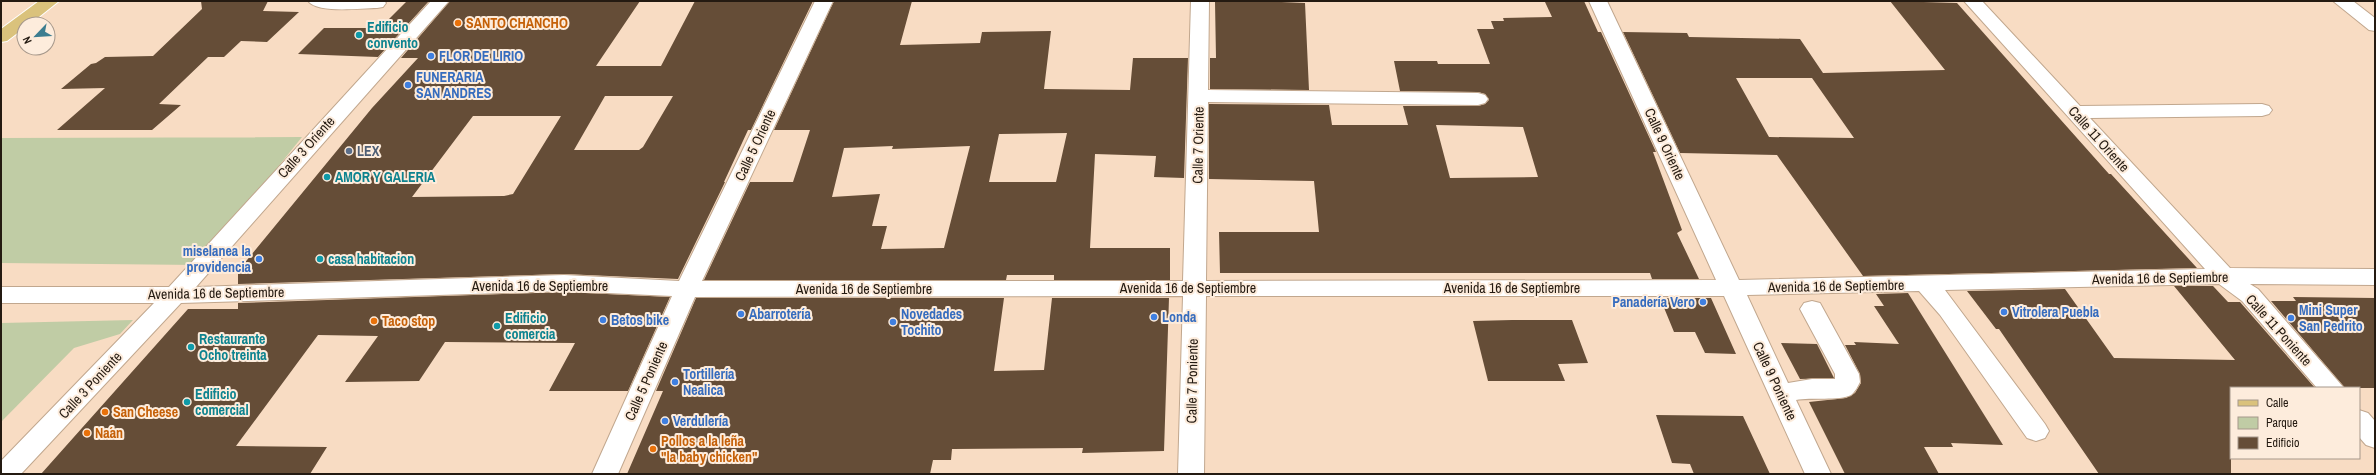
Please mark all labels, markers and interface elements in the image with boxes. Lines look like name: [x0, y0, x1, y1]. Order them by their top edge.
place label: SANTO CHANCHO: [466, 14, 568, 32]
north arrow: [16, 16, 56, 56]
place label: Edificio convento: [367, 18, 418, 52]
marker: SANTO CHANCHO: [453, 18, 463, 28]
marker: Edificio convento: [354, 30, 364, 40]
text: N: [19, 34, 35, 46]
place label: FLOR DE LIRIO: [439, 47, 523, 65]
marker: FLOR DE LIRIO: [426, 51, 436, 61]
place label: FUNERARIA SAN ANDRES: [416, 68, 492, 102]
marker: FUNERARIA SAN ANDRES: [403, 80, 413, 90]
street label: Calle 11 Oriente: [2065, 102, 2133, 176]
street label: Calle 9 Oriente: [1641, 105, 1689, 183]
street label: Calle 5 Oriente: [731, 106, 779, 184]
street label: Calle 7 Oriente: [1188, 106, 1208, 184]
street label: Calle 3 Oriente: [273, 112, 339, 182]
place label: LEX: [357, 142, 380, 160]
marker: LEX: [344, 146, 354, 156]
place label: AMOR Y GALERIA: [335, 168, 436, 186]
marker: AMOR Y GALERIA: [322, 172, 332, 182]
place label: miselanea la providencia: [183, 242, 252, 276]
place label: casa habitacion: [328, 250, 414, 268]
marker: miselanea la providencia: [254, 254, 264, 264]
marker: casa habitacion: [315, 254, 325, 264]
street label: Avenida 16 de Septiembre: [2091, 268, 2228, 288]
street label: Avenida 16 de Septiembre: [1767, 276, 1904, 296]
street label: Avenida 16 de Septiembre: [471, 277, 608, 295]
street label: Avenida 16 de Septiembre: [1119, 279, 1256, 297]
street label: Avenida 16 de Septiembre: [1443, 279, 1580, 297]
street label: Avenida 16 de Septiembre: [795, 280, 932, 298]
street label: Avenida 16 de Septiembre: [147, 283, 284, 303]
street label: Calle 11 Poniente: [2242, 290, 2316, 370]
place label: Panadería Vero: [1612, 293, 1695, 311]
marker: Panadería Vero: [1698, 297, 1708, 307]
place label: Mini Super San Pedrito: [2299, 301, 2363, 335]
place label: Vitrolera Puebla: [2012, 303, 2100, 321]
place label: Abarrotería: [749, 305, 811, 323]
place label: Novedades Tochito: [901, 305, 962, 339]
marker: Vitrolera Puebla: [1999, 307, 2009, 317]
place label: Londa: [1162, 308, 1197, 326]
place label: Edificio comercia: [505, 309, 556, 343]
marker: Abarrotería: [736, 309, 746, 319]
place label: Betos bike: [611, 311, 669, 329]
place label: Taco stop: [382, 312, 435, 330]
marker: Londa: [1149, 312, 1159, 322]
marker: Mini Super San Pedrito: [2286, 313, 2296, 323]
marker: Betos bike: [598, 315, 608, 325]
marker: Taco stop: [369, 316, 379, 326]
marker: Novedades Tochito: [888, 317, 898, 327]
marker: Edificio comercia: [492, 321, 502, 331]
place label: Restaurante Ocho treinta: [199, 330, 267, 364]
street label: Calle 7 Poniente: [1182, 338, 1202, 424]
street label: Calle 5 Poniente: [621, 339, 671, 423]
street label: Calle 9 Poniente: [1749, 339, 1801, 423]
marker: Restaurante Ocho treinta: [186, 342, 196, 352]
street label: Calle 3 Poniente: [54, 348, 126, 422]
place label: Tortillería Nealica: [683, 365, 735, 399]
marker: Tortillería Nealica: [670, 377, 680, 387]
place label: Edificio comercial: [195, 385, 249, 419]
legend: [2230, 387, 2360, 459]
text: Calle: [2266, 395, 2288, 411]
marker: Edificio comercial: [182, 397, 192, 407]
place label: San Cheese: [113, 403, 178, 421]
marker: San Cheese: [100, 407, 110, 417]
place label: Verdulería: [673, 412, 729, 430]
text: Parque: [2266, 415, 2298, 431]
marker: Verdulería: [660, 416, 670, 426]
place label: Na´an: [95, 424, 123, 442]
marker: Na´an: [82, 428, 92, 438]
place label: Pollos a la leña "la baby chicken": [661, 432, 757, 466]
text: Edificio: [2266, 435, 2299, 451]
marker: Pollos a la leña "la baby chicken": [648, 444, 658, 454]

